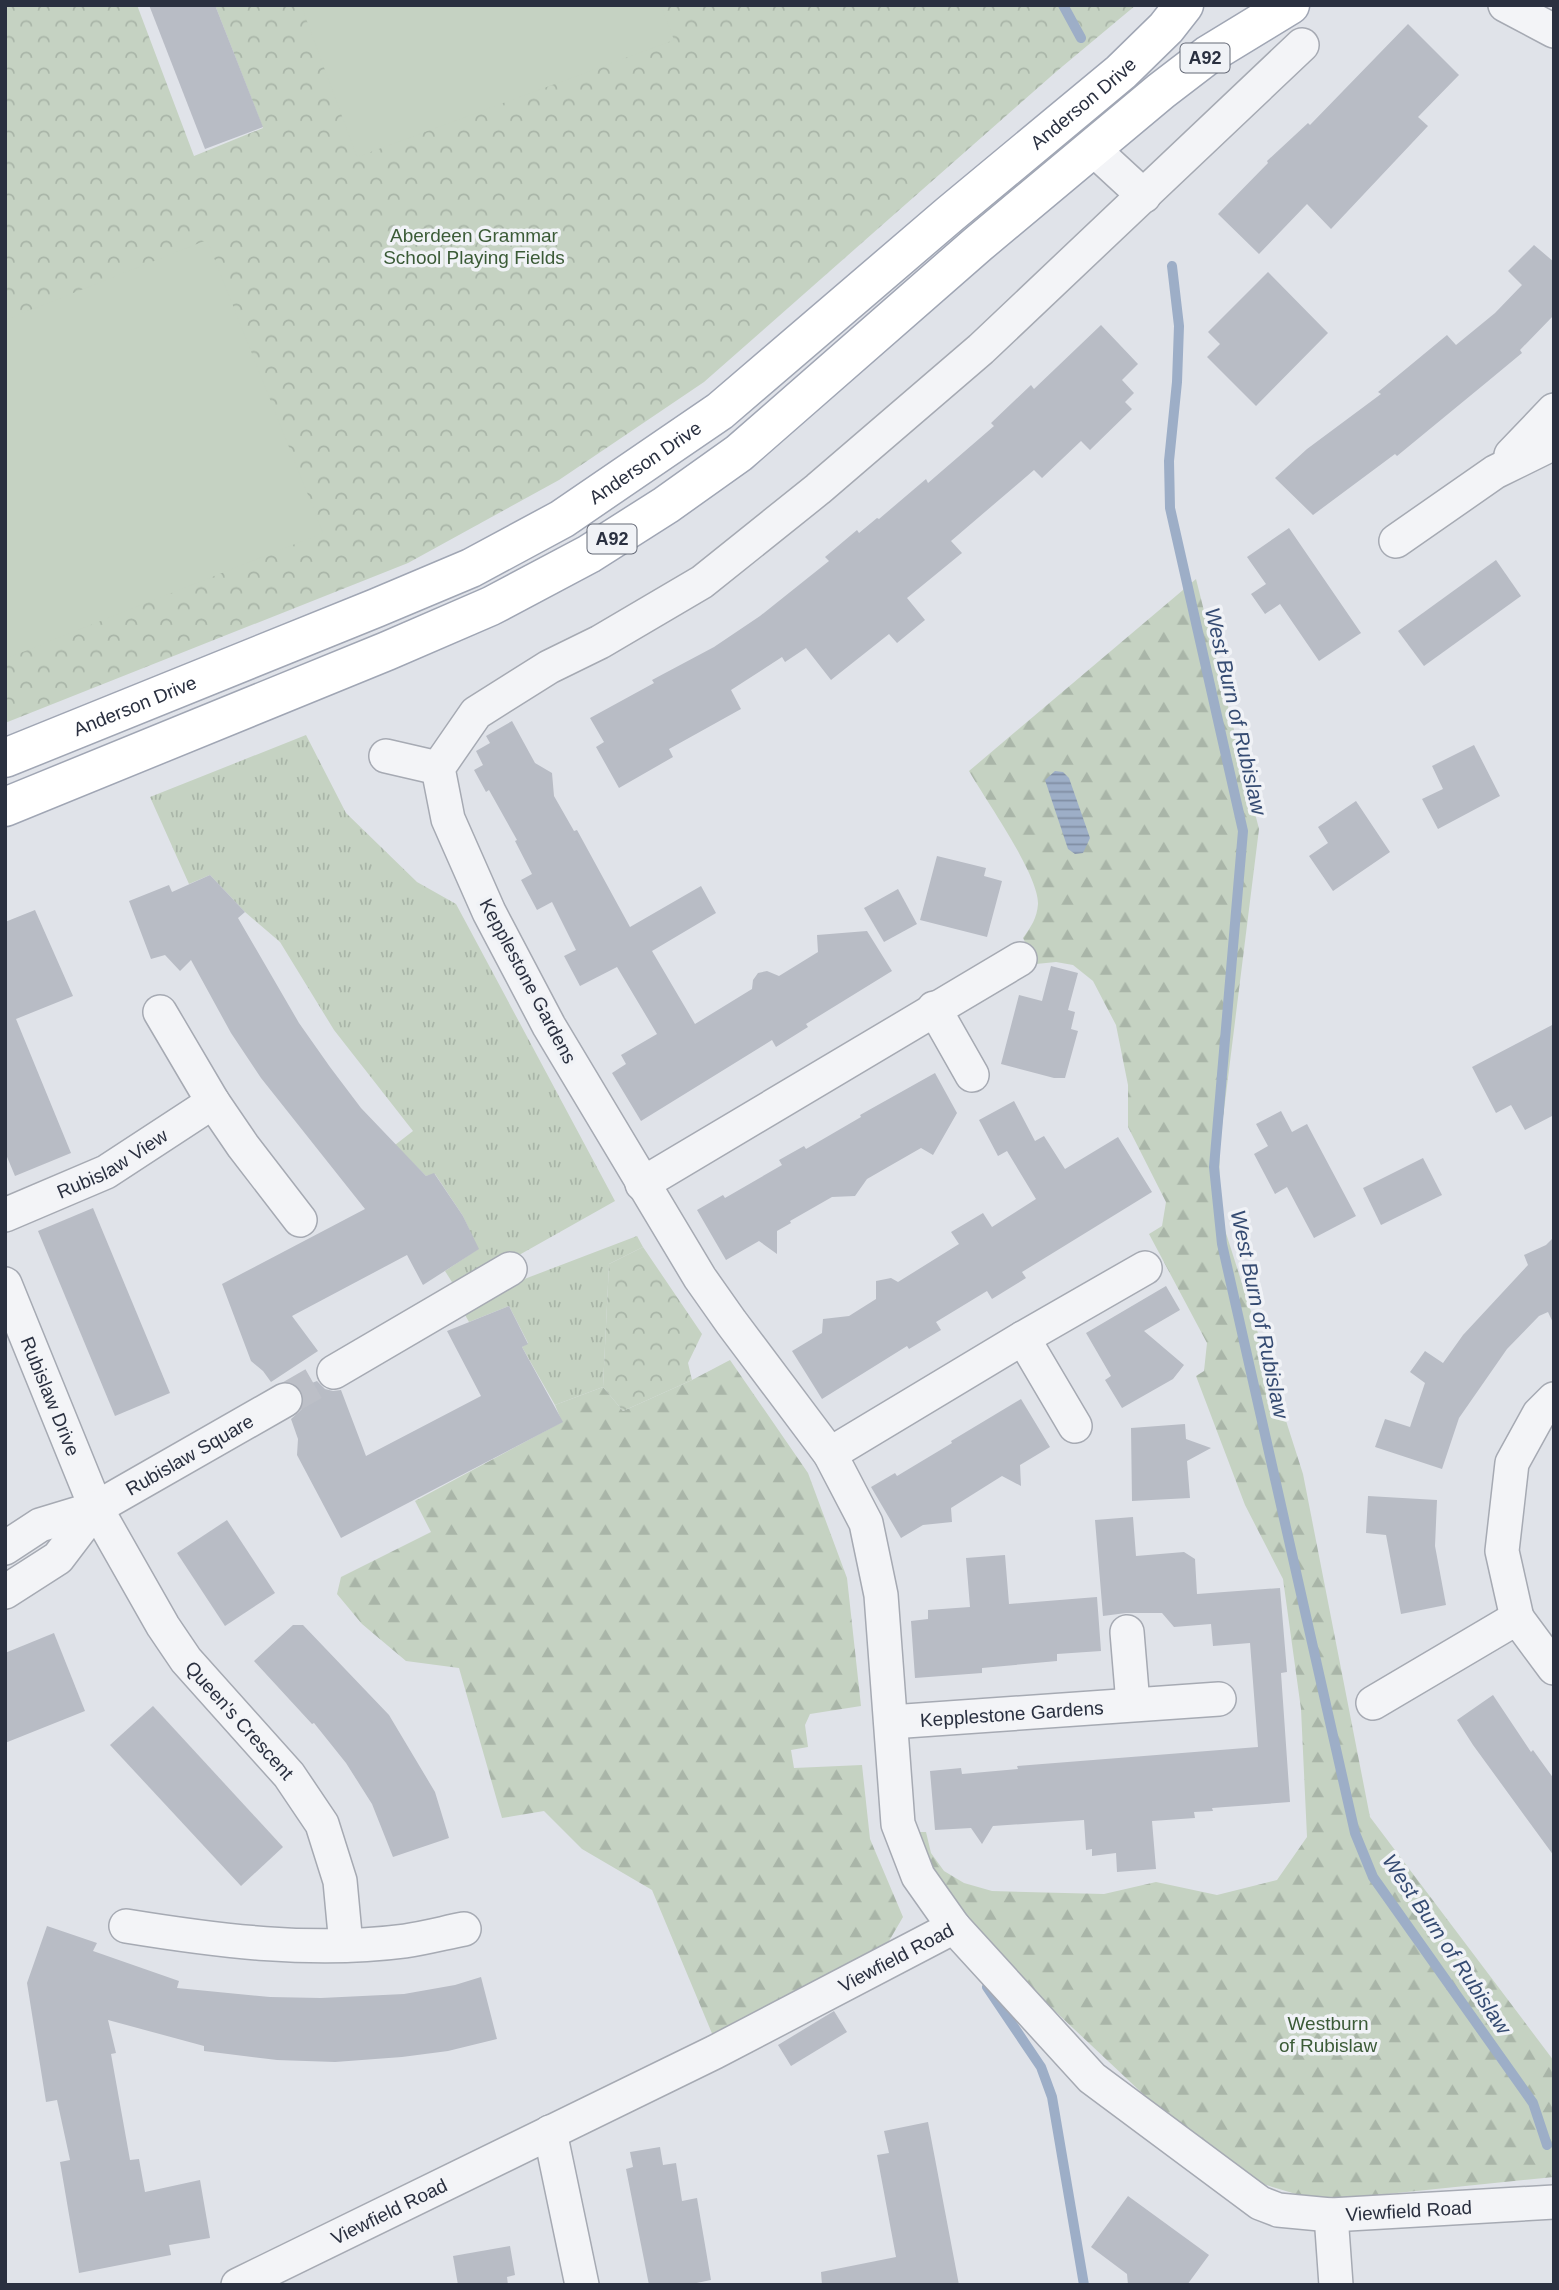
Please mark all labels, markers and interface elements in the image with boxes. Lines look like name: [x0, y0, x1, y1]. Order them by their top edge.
road number: A92: [1180, 44, 1230, 72]
street label: Anderson Drive: [1026, 53, 1140, 153]
park label: Aberdeen Grammar School Playing Fields: [383, 225, 565, 268]
street label: Anderson Drive: [585, 417, 705, 508]
road number: A92: [588, 524, 636, 554]
water label: West Burn of Rubislaw: [1201, 605, 1271, 819]
street label: Anderson Drive: [70, 671, 199, 740]
street label: Kepplestone Gardens: [476, 895, 580, 1067]
street label: Rubislaw View: [54, 1124, 171, 1202]
water label: West Burn of Rubislaw: [1227, 1208, 1294, 1422]
street label: Rubislaw Drive: [17, 1333, 84, 1459]
street label: Rubislaw Square: [122, 1410, 257, 1499]
street label: Queen's Crescent: [181, 1656, 299, 1784]
street label: Kepplestone Gardens: [919, 1697, 1104, 1730]
water label: West Burn of Rubislaw: [1378, 1850, 1517, 2040]
street label: Viewfield Road: [835, 1919, 957, 1996]
park label: Westburn of Rubislaw: [1279, 2013, 1377, 2056]
street label: Viewfield Road: [327, 2174, 450, 2248]
street label: Viewfield Road: [1345, 2196, 1473, 2225]

